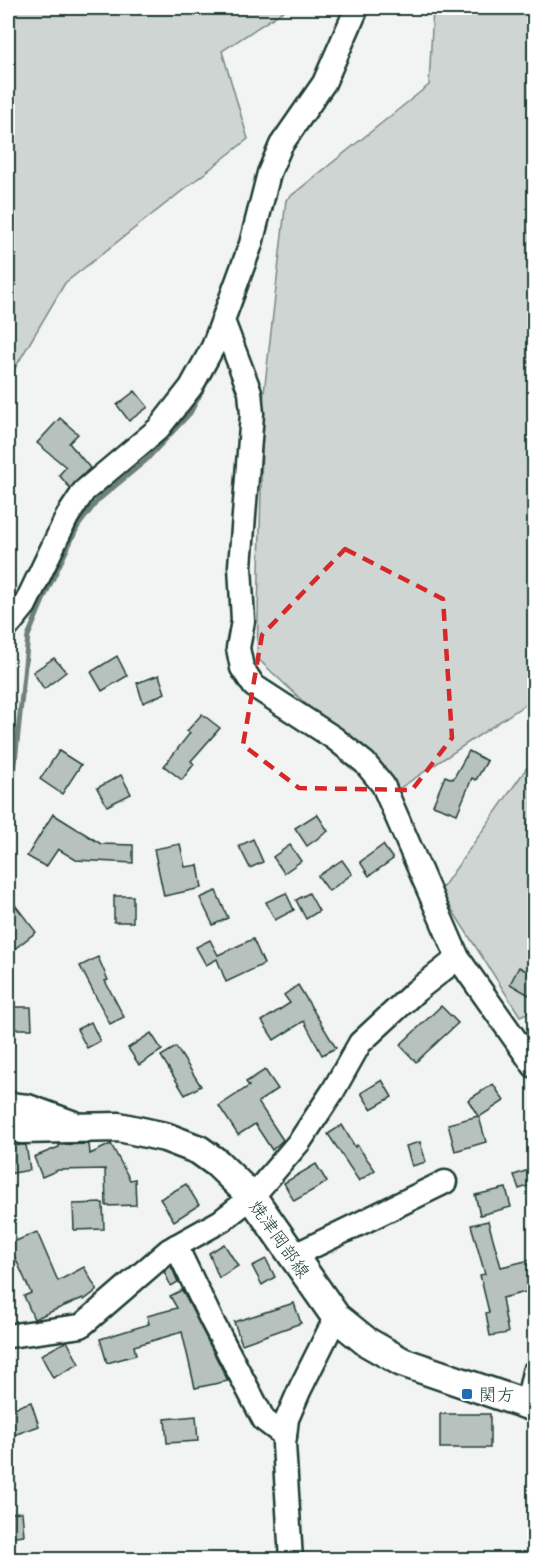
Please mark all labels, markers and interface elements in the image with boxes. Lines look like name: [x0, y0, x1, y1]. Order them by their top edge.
street label: 焼津岡部線: [245, 1196, 315, 1282]
place label: 関方: [479, 1383, 515, 1406]
marker: 関方: [460, 1387, 474, 1401]

